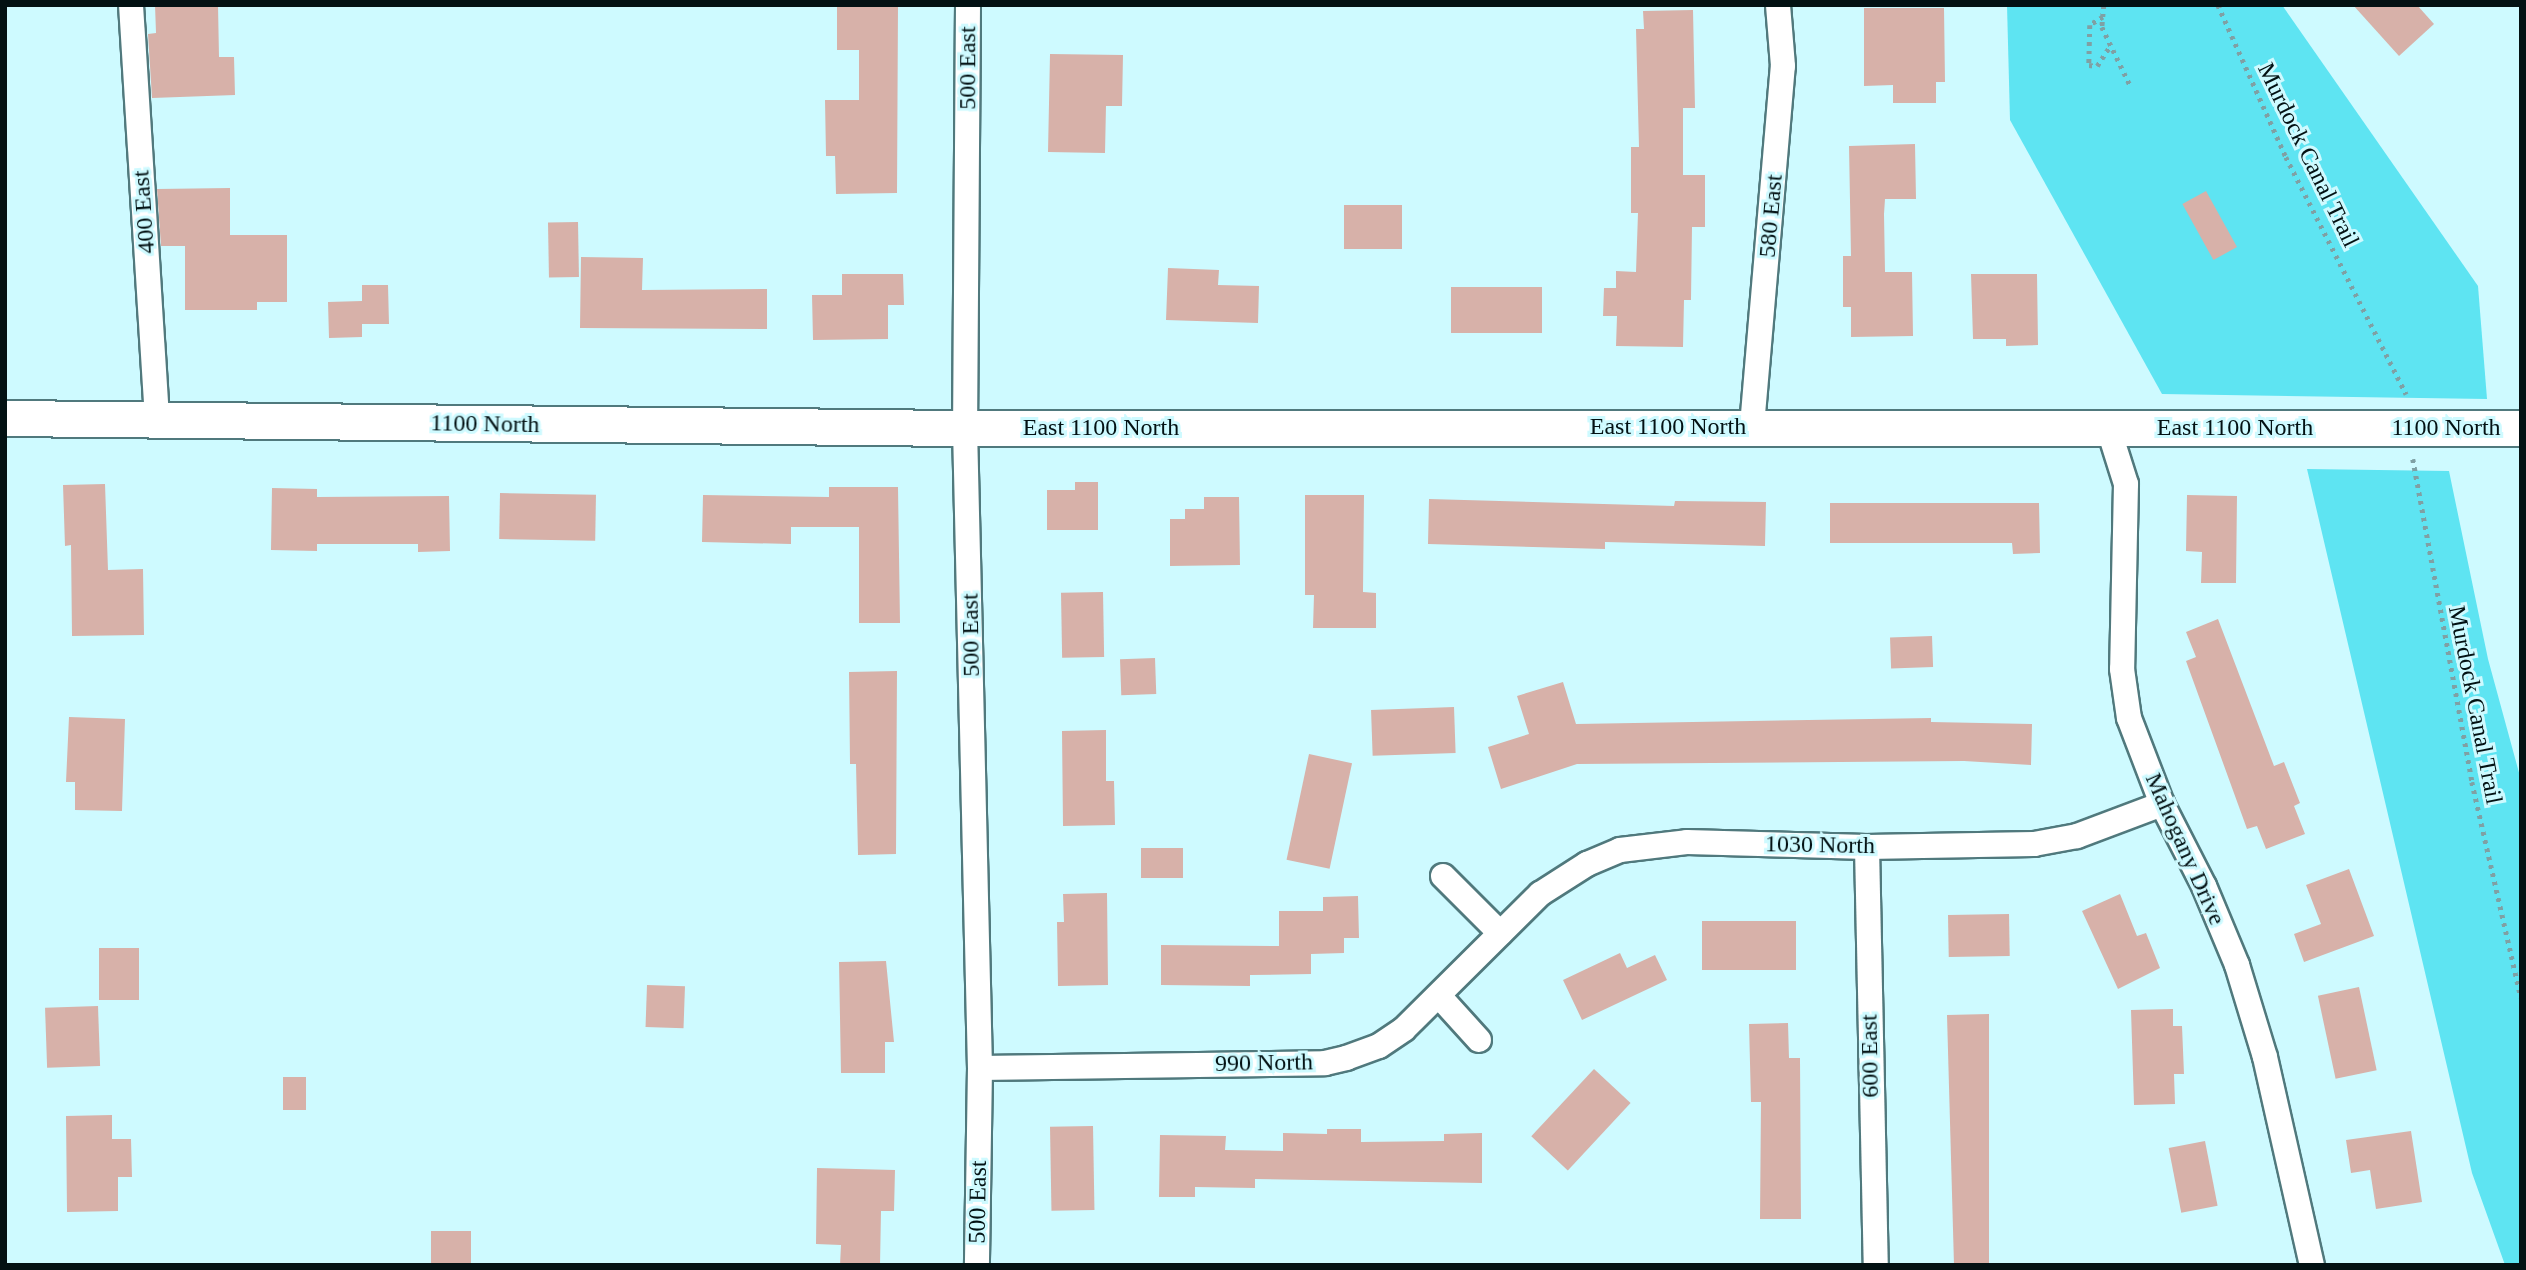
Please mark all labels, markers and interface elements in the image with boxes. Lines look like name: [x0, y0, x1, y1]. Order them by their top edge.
street label: 500 East: [954, 26, 982, 110]
street label: Murdock Canal Trail: [2251, 58, 2365, 252]
street label: 400 East: [127, 169, 161, 255]
street label: 580 East: [1753, 173, 1789, 259]
street label: 1100 North: [430, 409, 540, 439]
street label: East 1100 North: [1590, 413, 1746, 441]
street label: East 1100 North: [1023, 414, 1179, 442]
street label: East 1100 North: [2157, 414, 2313, 442]
street label: 1100 North: [2391, 414, 2501, 442]
street label: 500 East: [956, 593, 986, 677]
street label: Murdock Canal Trail: [2442, 603, 2508, 807]
street label: Mahogany Drive: [2139, 769, 2231, 929]
street label: 1030 North: [1765, 830, 1875, 860]
street label: 600 East: [1855, 1014, 1885, 1098]
street label: 990 North: [1215, 1048, 1313, 1078]
street label: 500 East: [963, 1160, 993, 1244]

